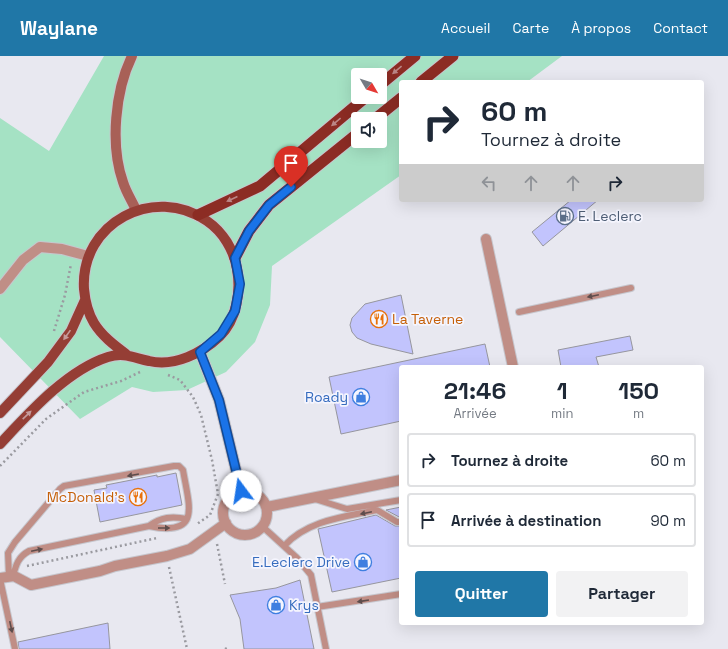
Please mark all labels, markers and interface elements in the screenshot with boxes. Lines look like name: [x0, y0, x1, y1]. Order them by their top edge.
text: Waylane: [20, 16, 98, 41]
text: Accueil: [441, 19, 490, 37]
text: Carte: [512, 19, 549, 37]
text: À propos: [571, 19, 631, 37]
text: Contact: [653, 19, 708, 37]
one-way arrow: [392, 66, 403, 75]
north arrow: [351, 68, 387, 104]
map controls: [351, 68, 387, 148]
text: 60 m: [481, 93, 547, 129]
icon: right: [415, 96, 467, 148]
button: sound: [351, 112, 387, 148]
one-way arrow: [330, 118, 341, 127]
text: Tournez à droite: [481, 128, 621, 151]
pin: [274, 146, 308, 187]
icon: arrive: [280, 152, 302, 174]
icon: left: [478, 172, 500, 194]
icon: ahead: [520, 172, 542, 194]
icon: ahead: [562, 172, 584, 194]
icon: right: [604, 172, 626, 194]
one-way arrow: [226, 196, 238, 202]
fuel station icon: E. Leclerc: [555, 206, 575, 226]
place label: E. Leclerc: [578, 207, 642, 225]
one-way arrow: [587, 294, 599, 300]
restaurant icon: La Taverne: [369, 309, 389, 329]
place label: La Taverne: [392, 310, 463, 328]
one-way arrow: [64, 329, 71, 341]
text: 21:46: [444, 375, 506, 406]
text: 1: [557, 375, 568, 406]
text: 150: [618, 375, 659, 406]
shop icon: Roady: [351, 387, 371, 407]
place label: Roady: [305, 388, 348, 406]
text: Arrivée: [453, 405, 497, 422]
text: min: [551, 405, 573, 422]
text: m: [633, 405, 644, 422]
one-way arrow: [22, 411, 32, 420]
icon: right: [417, 449, 439, 471]
text: Tournez à droite: [451, 451, 568, 470]
text: 60 m: [650, 451, 686, 470]
position arrow: [220, 470, 262, 512]
one-way arrow: [127, 472, 139, 478]
restaurant icon: McDonald's: [128, 487, 148, 507]
place label: McDonald's: [47, 488, 125, 506]
icon: arrive: [417, 509, 439, 531]
one-way arrow: [360, 510, 372, 516]
text: Arrivée à destination: [451, 511, 601, 530]
text: 90 m: [650, 511, 686, 530]
one-way arrow: [158, 525, 171, 531]
one-way arrow: [30, 546, 43, 552]
shop icon: E.Leclerc Drive: [353, 552, 373, 572]
place label: E.Leclerc Drive: [252, 553, 350, 571]
button: Quitter: [415, 571, 548, 617]
button: Partager: [556, 571, 688, 617]
shop icon: Krys: [266, 595, 286, 615]
place label: Krys: [289, 596, 319, 614]
one-way arrow: [357, 598, 369, 604]
one-way arrow: [8, 621, 14, 634]

